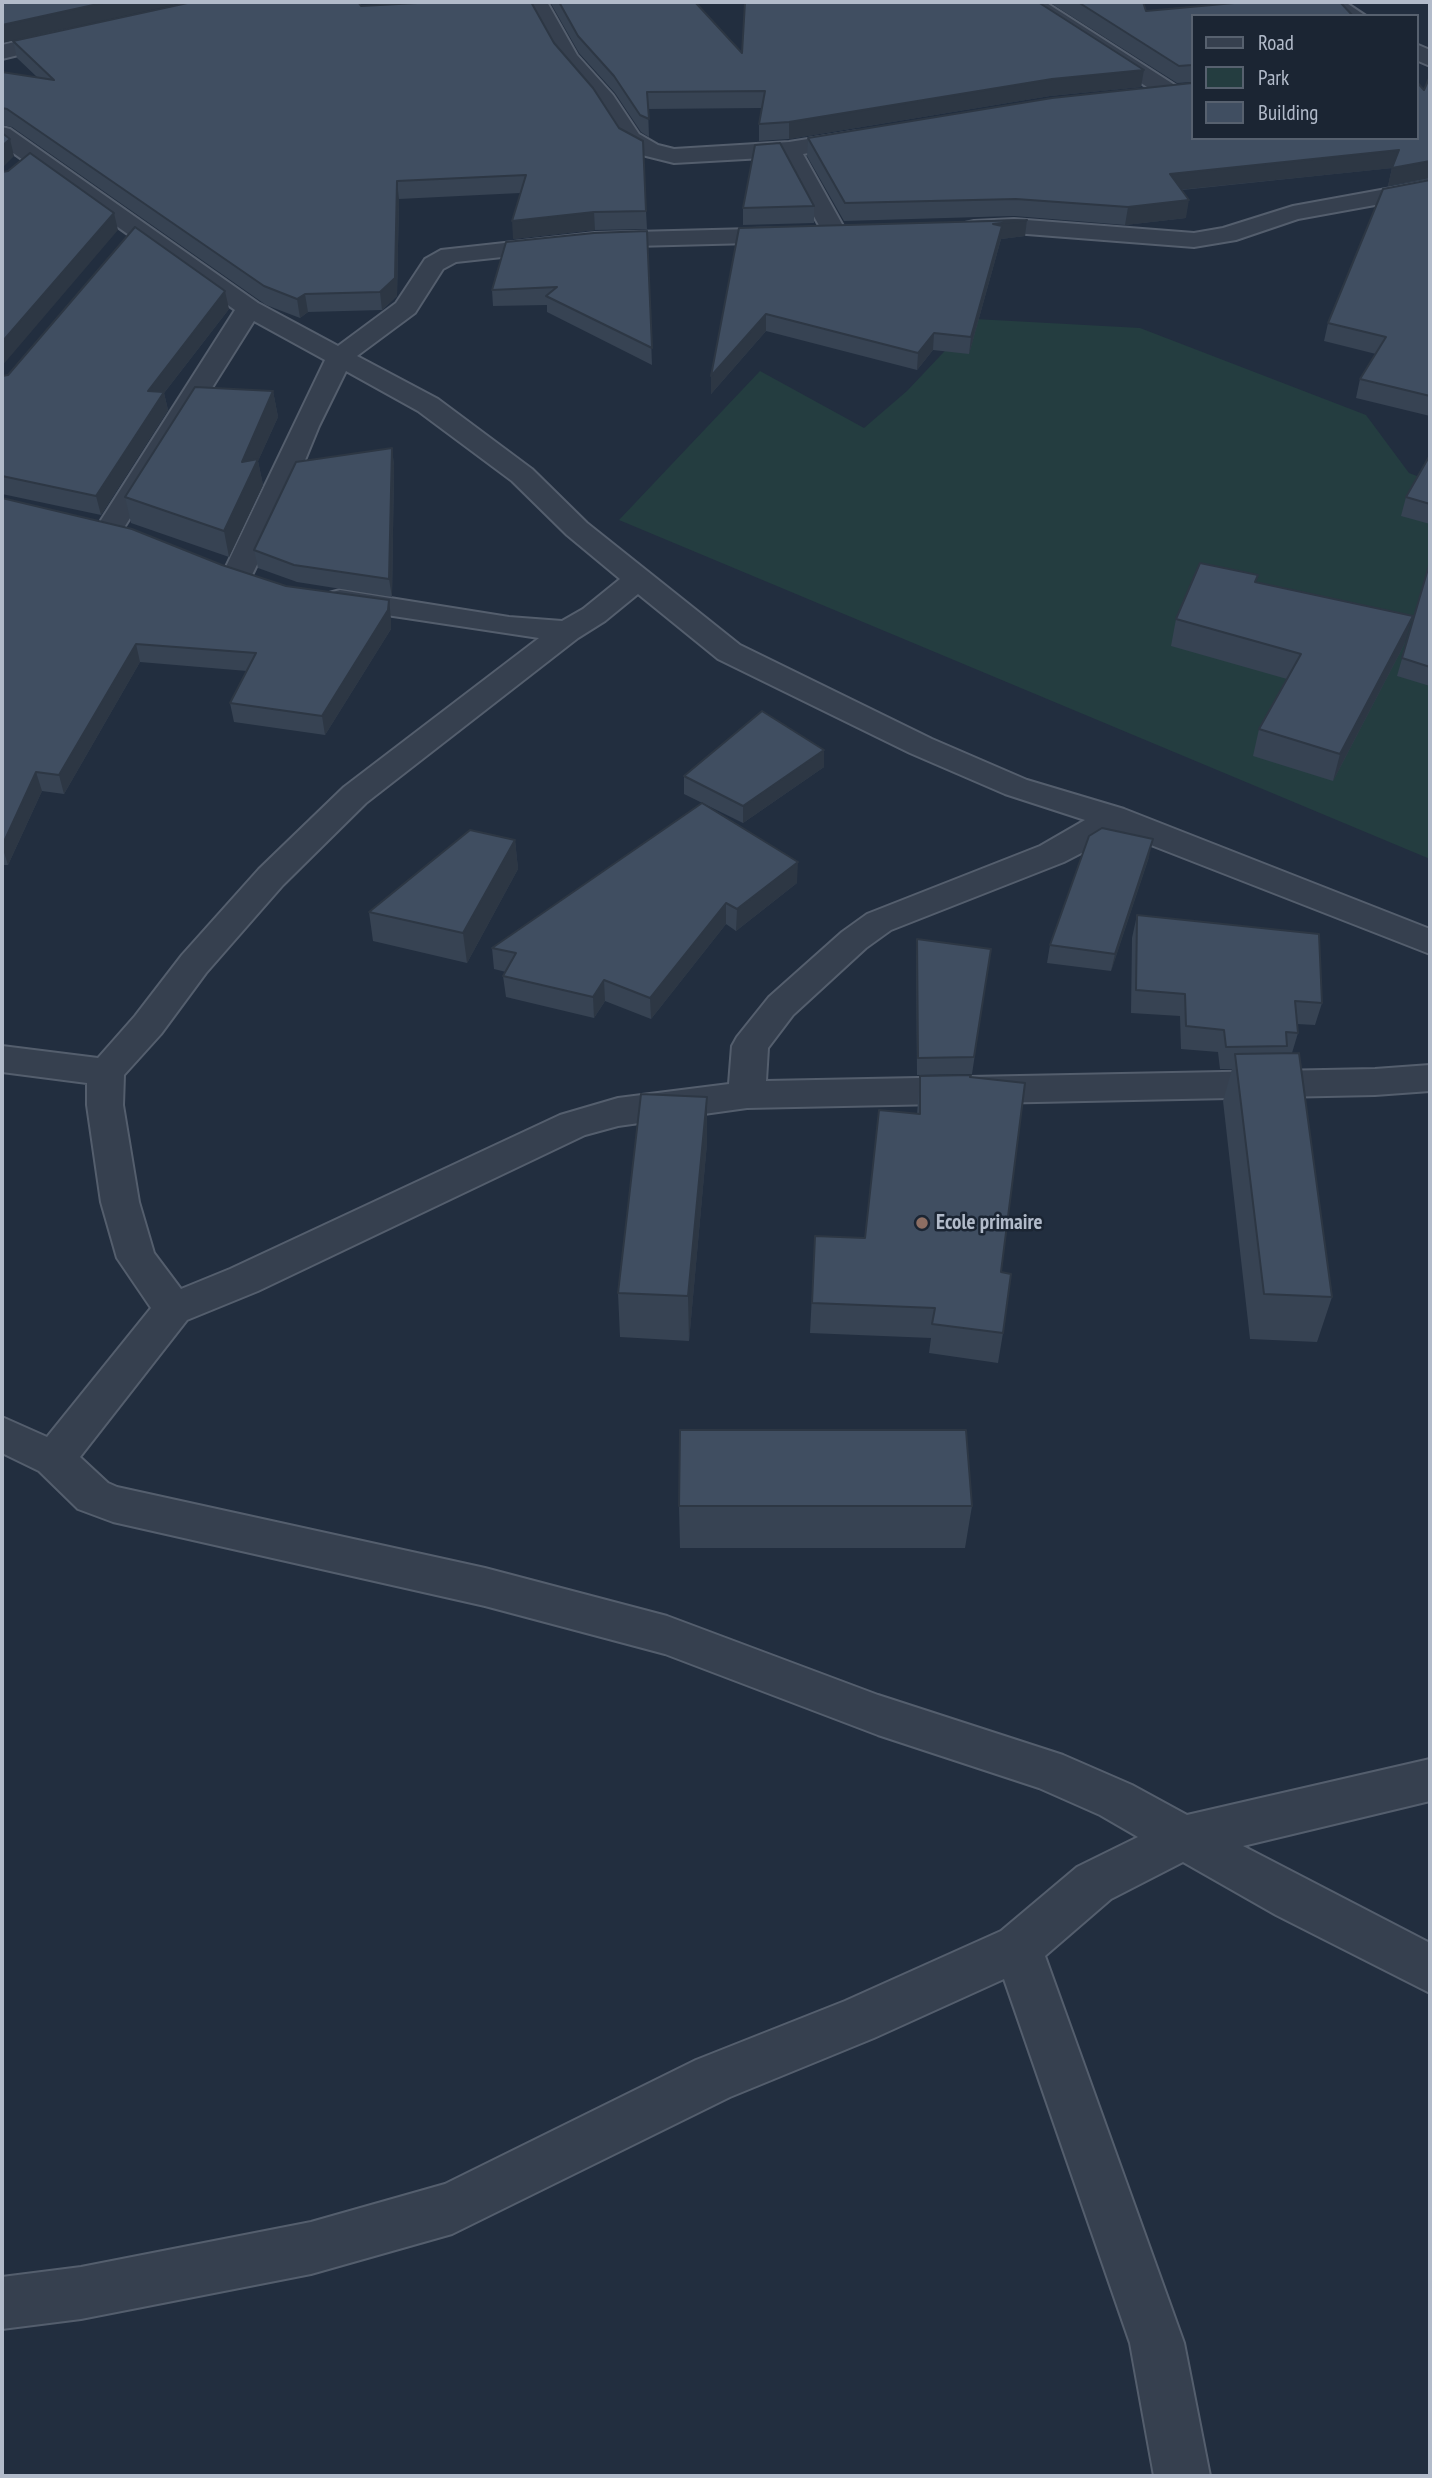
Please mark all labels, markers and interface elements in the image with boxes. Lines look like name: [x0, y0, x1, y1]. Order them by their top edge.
legend: [1190, 14, 1418, 140]
text: Road: [1258, 29, 1294, 56]
text: Park: [1258, 64, 1289, 91]
text: Building: [1258, 99, 1318, 126]
place label: Ecole primaire: [936, 1210, 1043, 1236]
marker: Ecole primaire: [914, 1215, 930, 1231]

